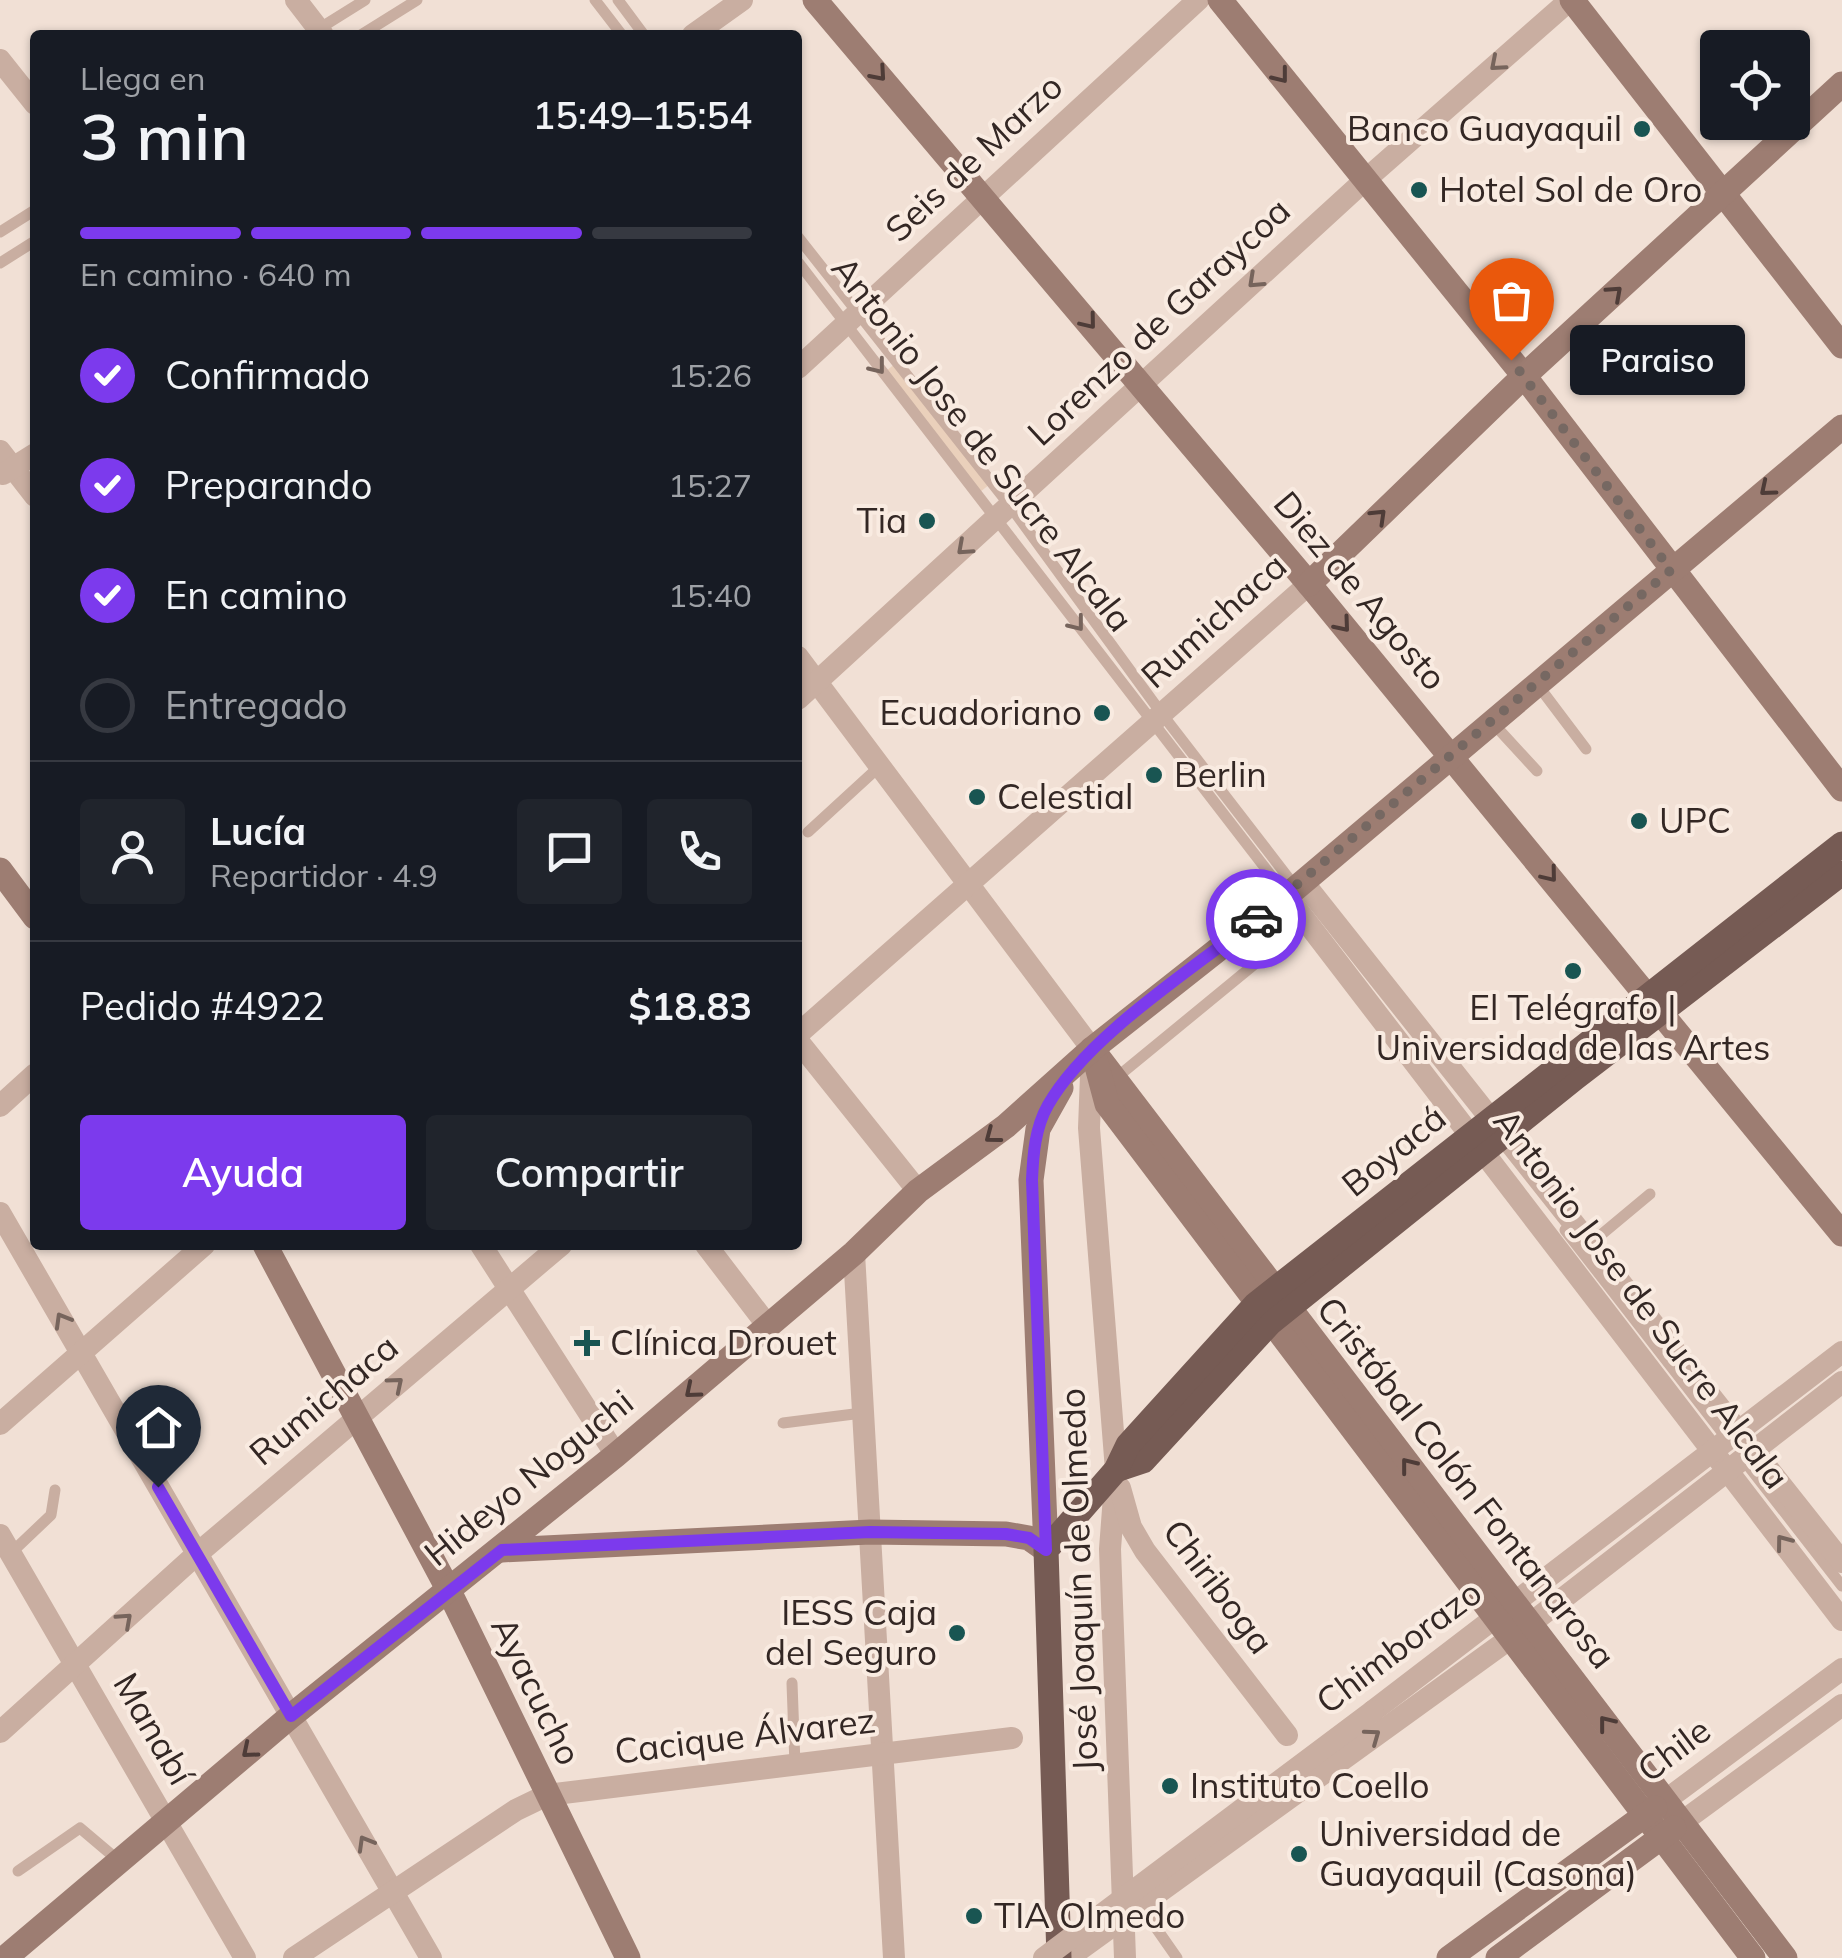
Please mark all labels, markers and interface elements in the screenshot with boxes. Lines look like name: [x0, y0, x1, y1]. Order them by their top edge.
map controls: [1700, 30, 1810, 140]
button: locate: [1700, 30, 1810, 140]
one-way arrow: [1490, 53, 1509, 71]
text: Llega en: [80, 58, 205, 98]
one-way arrow: [867, 63, 885, 81]
street label: Seis de Marzo: [876, 64, 1071, 251]
one-way arrow: [1269, 65, 1287, 83]
text: 15:49–15:54: [532, 91, 752, 139]
text: 3 min: [80, 95, 249, 176]
place label: Banco Guayaquil: [1347, 106, 1622, 150]
marker: Banco Guayaquil: [1631, 118, 1653, 140]
place label: Hotel Sol de Oro: [1439, 167, 1702, 211]
marker: Hotel Sol de Oro: [1408, 179, 1430, 201]
street label: Lorenzo de Garaycoa: [1018, 188, 1299, 454]
street label: Antonio Jose de Sucre Alcala: [823, 247, 1143, 640]
text: En camino · 640 m: [80, 254, 352, 294]
pin: [1469, 258, 1554, 361]
one-way arrow: [1248, 269, 1267, 287]
icon: bag: [1484, 273, 1539, 328]
one-way arrow: [1603, 287, 1622, 305]
one-way arrow: [1077, 311, 1095, 329]
callout: Paraiso: [1571, 325, 1746, 395]
text: Paraiso: [1601, 340, 1714, 380]
icon: check: [80, 348, 135, 403]
text: Confirmado: [165, 351, 370, 399]
text: 15:26: [668, 355, 752, 395]
one-way arrow: [867, 356, 884, 374]
icon: check: [80, 458, 135, 513]
text: Preparando: [165, 461, 372, 509]
text: 15:27: [668, 465, 752, 505]
one-way arrow: [1761, 477, 1779, 495]
street label: Diez de Agosto: [1265, 482, 1457, 699]
place label: Tia: [857, 498, 907, 542]
marker: Tia: [916, 510, 938, 532]
one-way arrow: [1367, 510, 1385, 528]
one-way arrow: [957, 537, 976, 555]
street label: Rumichaca: [1132, 544, 1295, 697]
icon: check: [80, 568, 135, 623]
text: En camino: [165, 571, 347, 619]
text: 15:40: [668, 575, 752, 615]
one-way arrow: [1065, 613, 1083, 631]
one-way arrow: [1331, 613, 1349, 631]
text: Entregado: [165, 681, 347, 729]
place label: Ecuadoriano: [880, 690, 1082, 734]
marker: Ecuadoriano: [1091, 702, 1113, 724]
place label: Berlin: [1174, 752, 1267, 796]
marker: Berlin: [1143, 764, 1165, 786]
place label: Celestial: [997, 774, 1133, 818]
marker: Celestial: [966, 786, 988, 808]
place label: UPC: [1659, 798, 1731, 842]
button: person: [80, 799, 185, 904]
button: chat: [517, 799, 622, 904]
button: phone: [647, 799, 752, 904]
text: Lucía: [210, 807, 306, 855]
marker: UPC: [1628, 810, 1650, 832]
text: Repartidor · 4.9: [210, 855, 438, 895]
one-way arrow: [1538, 864, 1556, 882]
courier: [1206, 869, 1306, 969]
icon: car: [1229, 892, 1284, 947]
marker: El Telégrafo | Universidad de las Artes: [1562, 960, 1584, 982]
text: Pedido #4922: [80, 982, 325, 1030]
text: $18.83: [629, 982, 752, 1030]
place label: El Telégrafo | Universidad de las Artes: [1376, 985, 1770, 1069]
street label: Boyacá: [1332, 1095, 1454, 1205]
street label: Antonio Jose de Sucre Alcala: [1485, 1100, 1799, 1497]
button: Ayuda: [80, 1115, 406, 1230]
button: Compartir: [426, 1115, 752, 1230]
one-way arrow: [985, 1124, 1003, 1141]
street label: Cristóbal Colón Fontanarosa: [1308, 1288, 1626, 1677]
one-way arrow: [55, 1313, 74, 1331]
place label: Clínica Drouet: [610, 1320, 837, 1364]
street label: Rumichaca: [240, 1324, 407, 1474]
marker: Clínica Drouet: [574, 1330, 600, 1356]
one-way arrow: [385, 1378, 403, 1396]
street label: Hideyo Noguchi: [415, 1380, 642, 1575]
one-way arrow: [685, 1380, 703, 1398]
pin: [116, 1385, 201, 1488]
street label: José Joaquín de Olmedo: [1049, 1387, 1107, 1773]
icon: home: [131, 1400, 186, 1455]
one-way arrow: [1402, 1458, 1420, 1476]
street label: Chiriboga: [1154, 1511, 1284, 1662]
one-way arrow: [1777, 1535, 1794, 1553]
street label: Chimborazo: [1307, 1570, 1490, 1723]
place label: IESS Caja del Seguro: [765, 1590, 937, 1674]
street label: Ayacucho: [482, 1609, 592, 1772]
one-way arrow: [113, 1614, 132, 1632]
marker: IESS Caja del Seguro: [946, 1622, 968, 1644]
street label: Manabí: [104, 1665, 204, 1794]
street label: Cacique Álvarez: [612, 1697, 878, 1773]
street label: Chile: [1628, 1708, 1719, 1791]
one-way arrow: [1601, 1716, 1618, 1734]
one-way arrow: [1362, 1730, 1380, 1748]
one-way arrow: [243, 1739, 261, 1757]
place label: Instituto Coello: [1190, 1763, 1429, 1807]
marker: Instituto Coello: [1159, 1775, 1181, 1797]
place label: Universidad de Guayaquil (Casona): [1319, 1811, 1637, 1895]
one-way arrow: [358, 1836, 377, 1854]
marker: Universidad de Guayaquil (Casona): [1288, 1843, 1310, 1865]
place label: TIA Olmedo: [994, 1893, 1185, 1937]
marker: TIA Olmedo: [963, 1905, 985, 1927]

